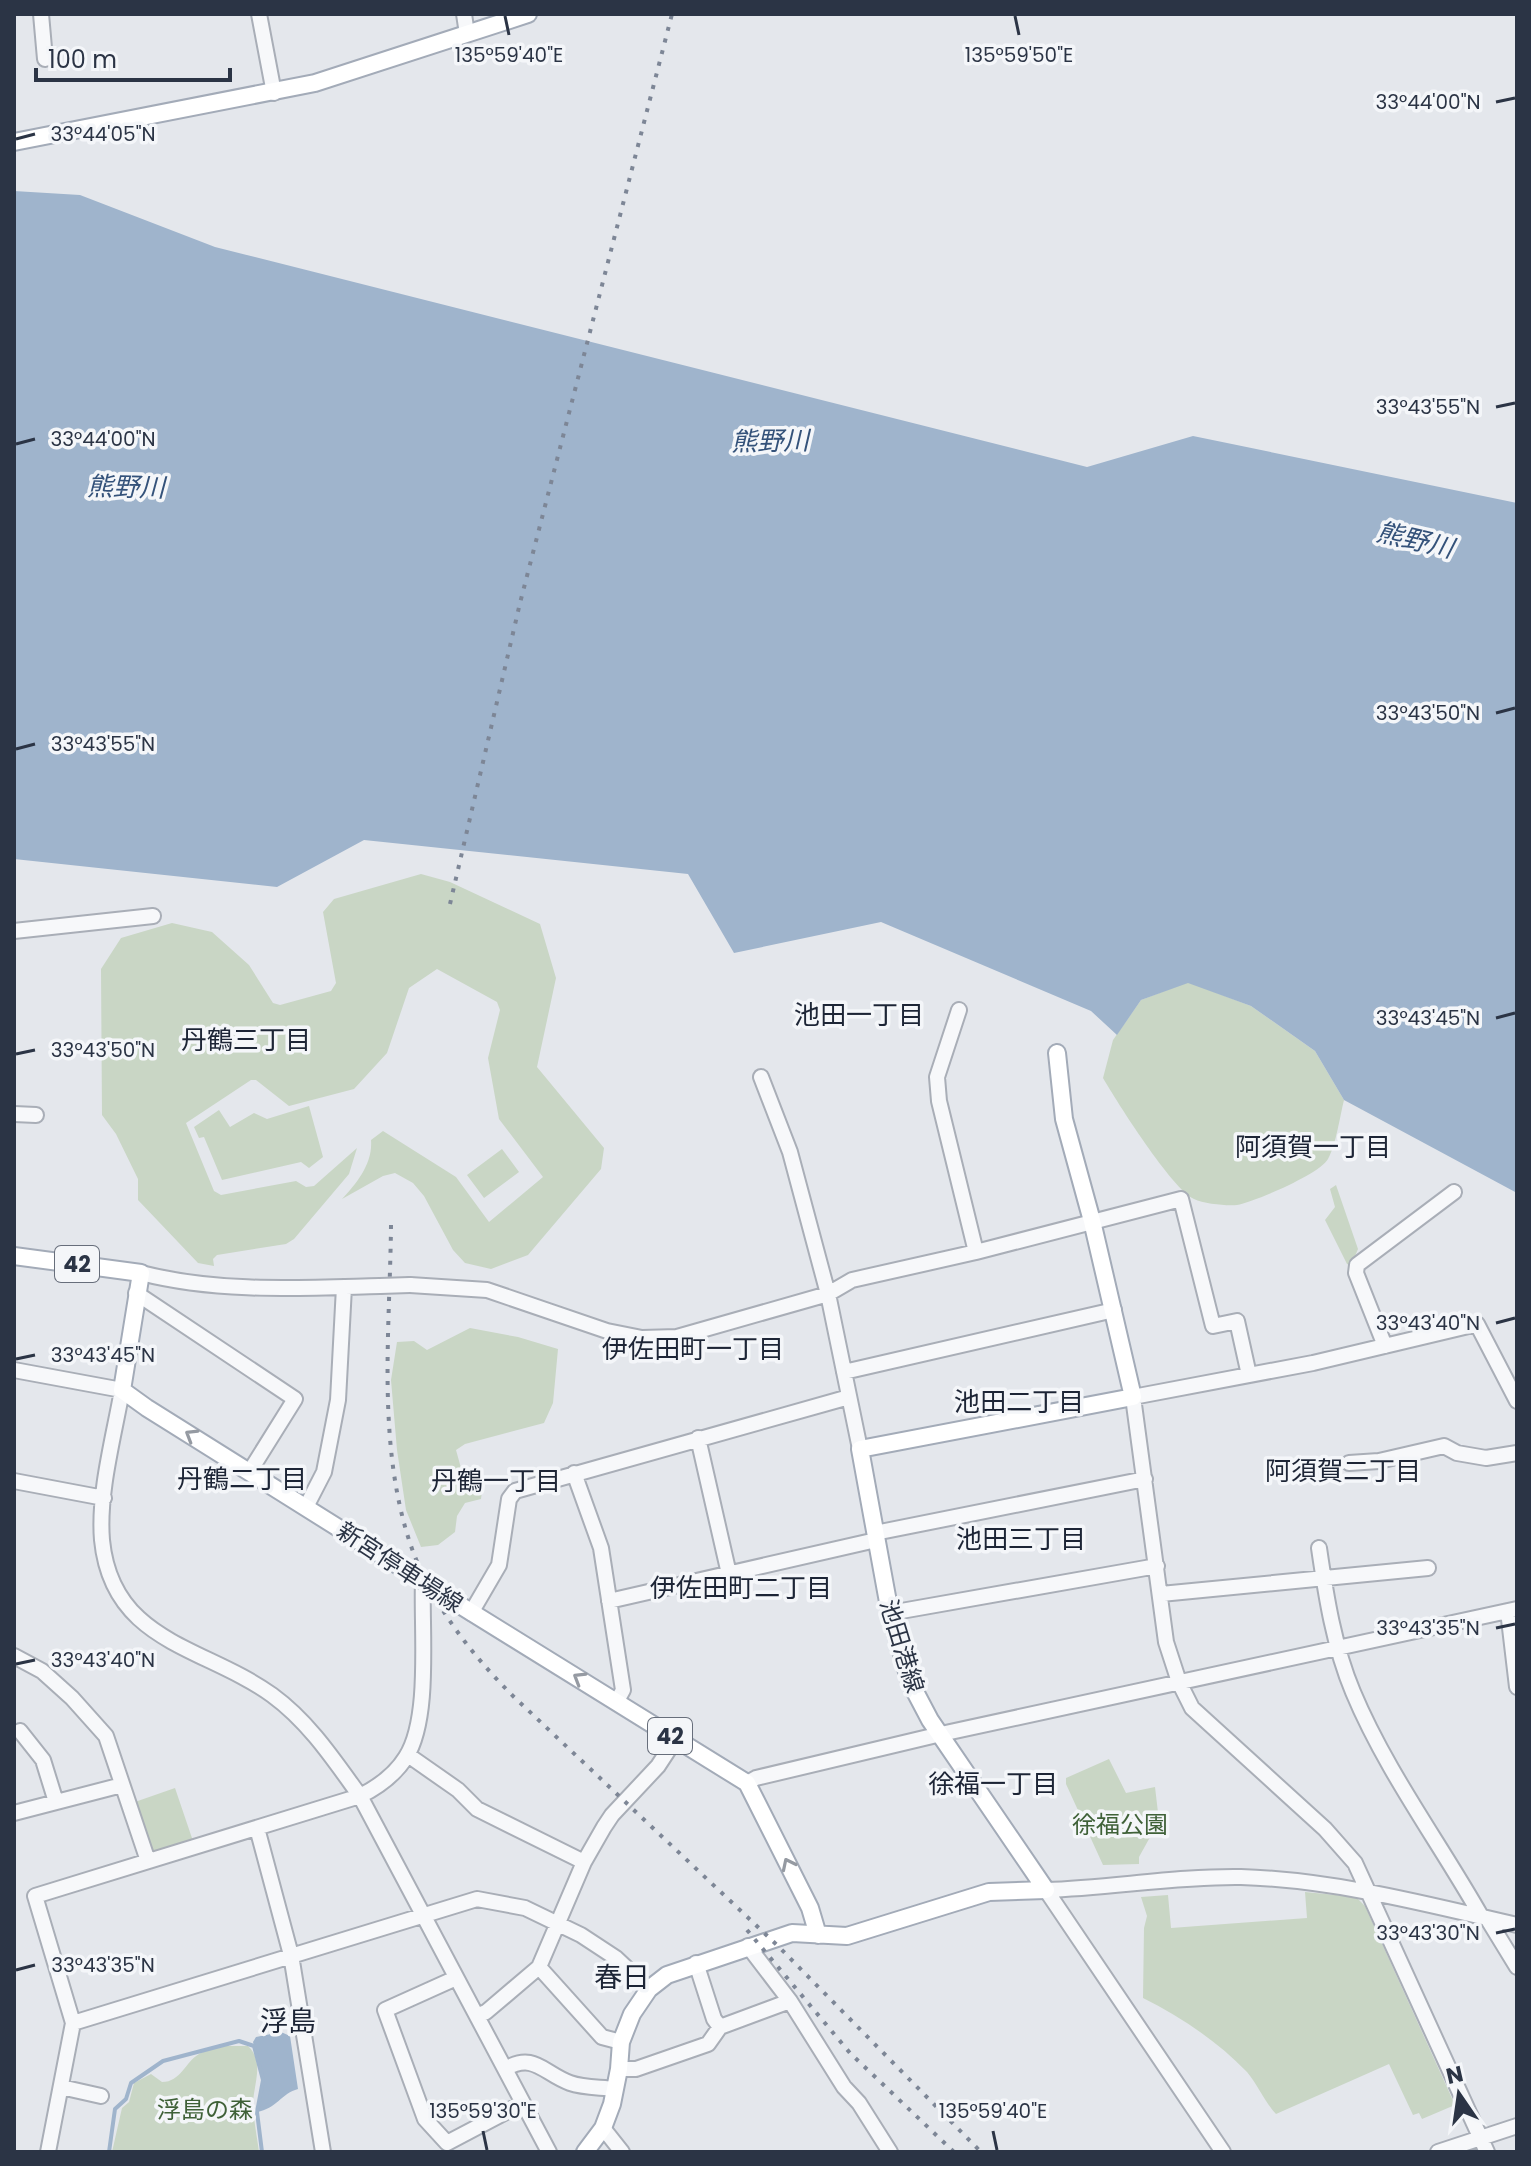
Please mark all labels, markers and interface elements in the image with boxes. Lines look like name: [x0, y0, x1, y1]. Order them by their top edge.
scale bar: [36, 32, 230, 82]
text: 135°59'40"E: [455, 41, 563, 69]
text: 135°59'50"E: [965, 41, 1073, 69]
text: 100 m: [48, 43, 117, 76]
text: 33°44'00"N: [1375, 88, 1481, 116]
text: 33°44'05"N: [50, 120, 156, 148]
text: 33°43'55"N: [1376, 393, 1480, 421]
water label: 熊野川: [731, 422, 812, 460]
text: 33°44'00"N: [50, 425, 156, 453]
water label: 熊野川: [87, 468, 168, 506]
water label: 熊野川: [1373, 514, 1460, 567]
text: 33°43'50"N: [1376, 699, 1480, 727]
text: 33°43'55"N: [51, 730, 155, 758]
district label: 池田一丁目: [794, 997, 924, 1033]
text: 33°43'45"N: [1376, 1004, 1480, 1032]
district label: 丹鶴三丁目: [181, 1022, 311, 1058]
text: 33°43'50"N: [51, 1036, 155, 1064]
district label: 阿須賀一丁目: [1235, 1129, 1391, 1165]
road number: 42: [55, 1246, 99, 1282]
text: 33°43'40"N: [1376, 1309, 1480, 1337]
district label: 伊佐田町一丁目: [602, 1331, 784, 1367]
text: 33°43'45"N: [51, 1341, 155, 1369]
district label: 池田二丁目: [954, 1384, 1084, 1420]
one-way arrow: [185, 1430, 200, 1445]
district label: 阿須賀二丁目: [1265, 1453, 1421, 1489]
district label: 丹鶴二丁目: [177, 1461, 307, 1497]
district label: 丹鶴一丁目: [431, 1463, 561, 1499]
street label: 新宮停車場線: [331, 1514, 469, 1620]
district label: 池田三丁目: [956, 1521, 1086, 1557]
district label: 伊佐田町二丁目: [650, 1570, 832, 1606]
street label: 池田港線: [872, 1595, 932, 1697]
text: 33°43'35"N: [1376, 1614, 1480, 1642]
text: 33°43'40"N: [51, 1646, 155, 1674]
one-way arrow: [573, 1672, 588, 1688]
road number: 42: [648, 1718, 692, 1754]
district label: 徐福一丁目: [928, 1766, 1058, 1802]
park label: 徐福公園: [1072, 1808, 1168, 1841]
one-way arrow: [782, 1857, 797, 1872]
text: 33°43'30"N: [1376, 1919, 1480, 1947]
text: 33°43'35"N: [51, 1951, 155, 1979]
district label: 春日: [594, 1958, 650, 1997]
district label: 浮島: [260, 2002, 316, 2041]
north arrow: [1419, 2054, 1499, 2134]
text: N: [1443, 2058, 1466, 2092]
park label: 浮島の森: [157, 2093, 253, 2126]
text: 135°59'30"E: [429, 2097, 537, 2125]
text: 135°59'40"E: [939, 2097, 1047, 2125]

